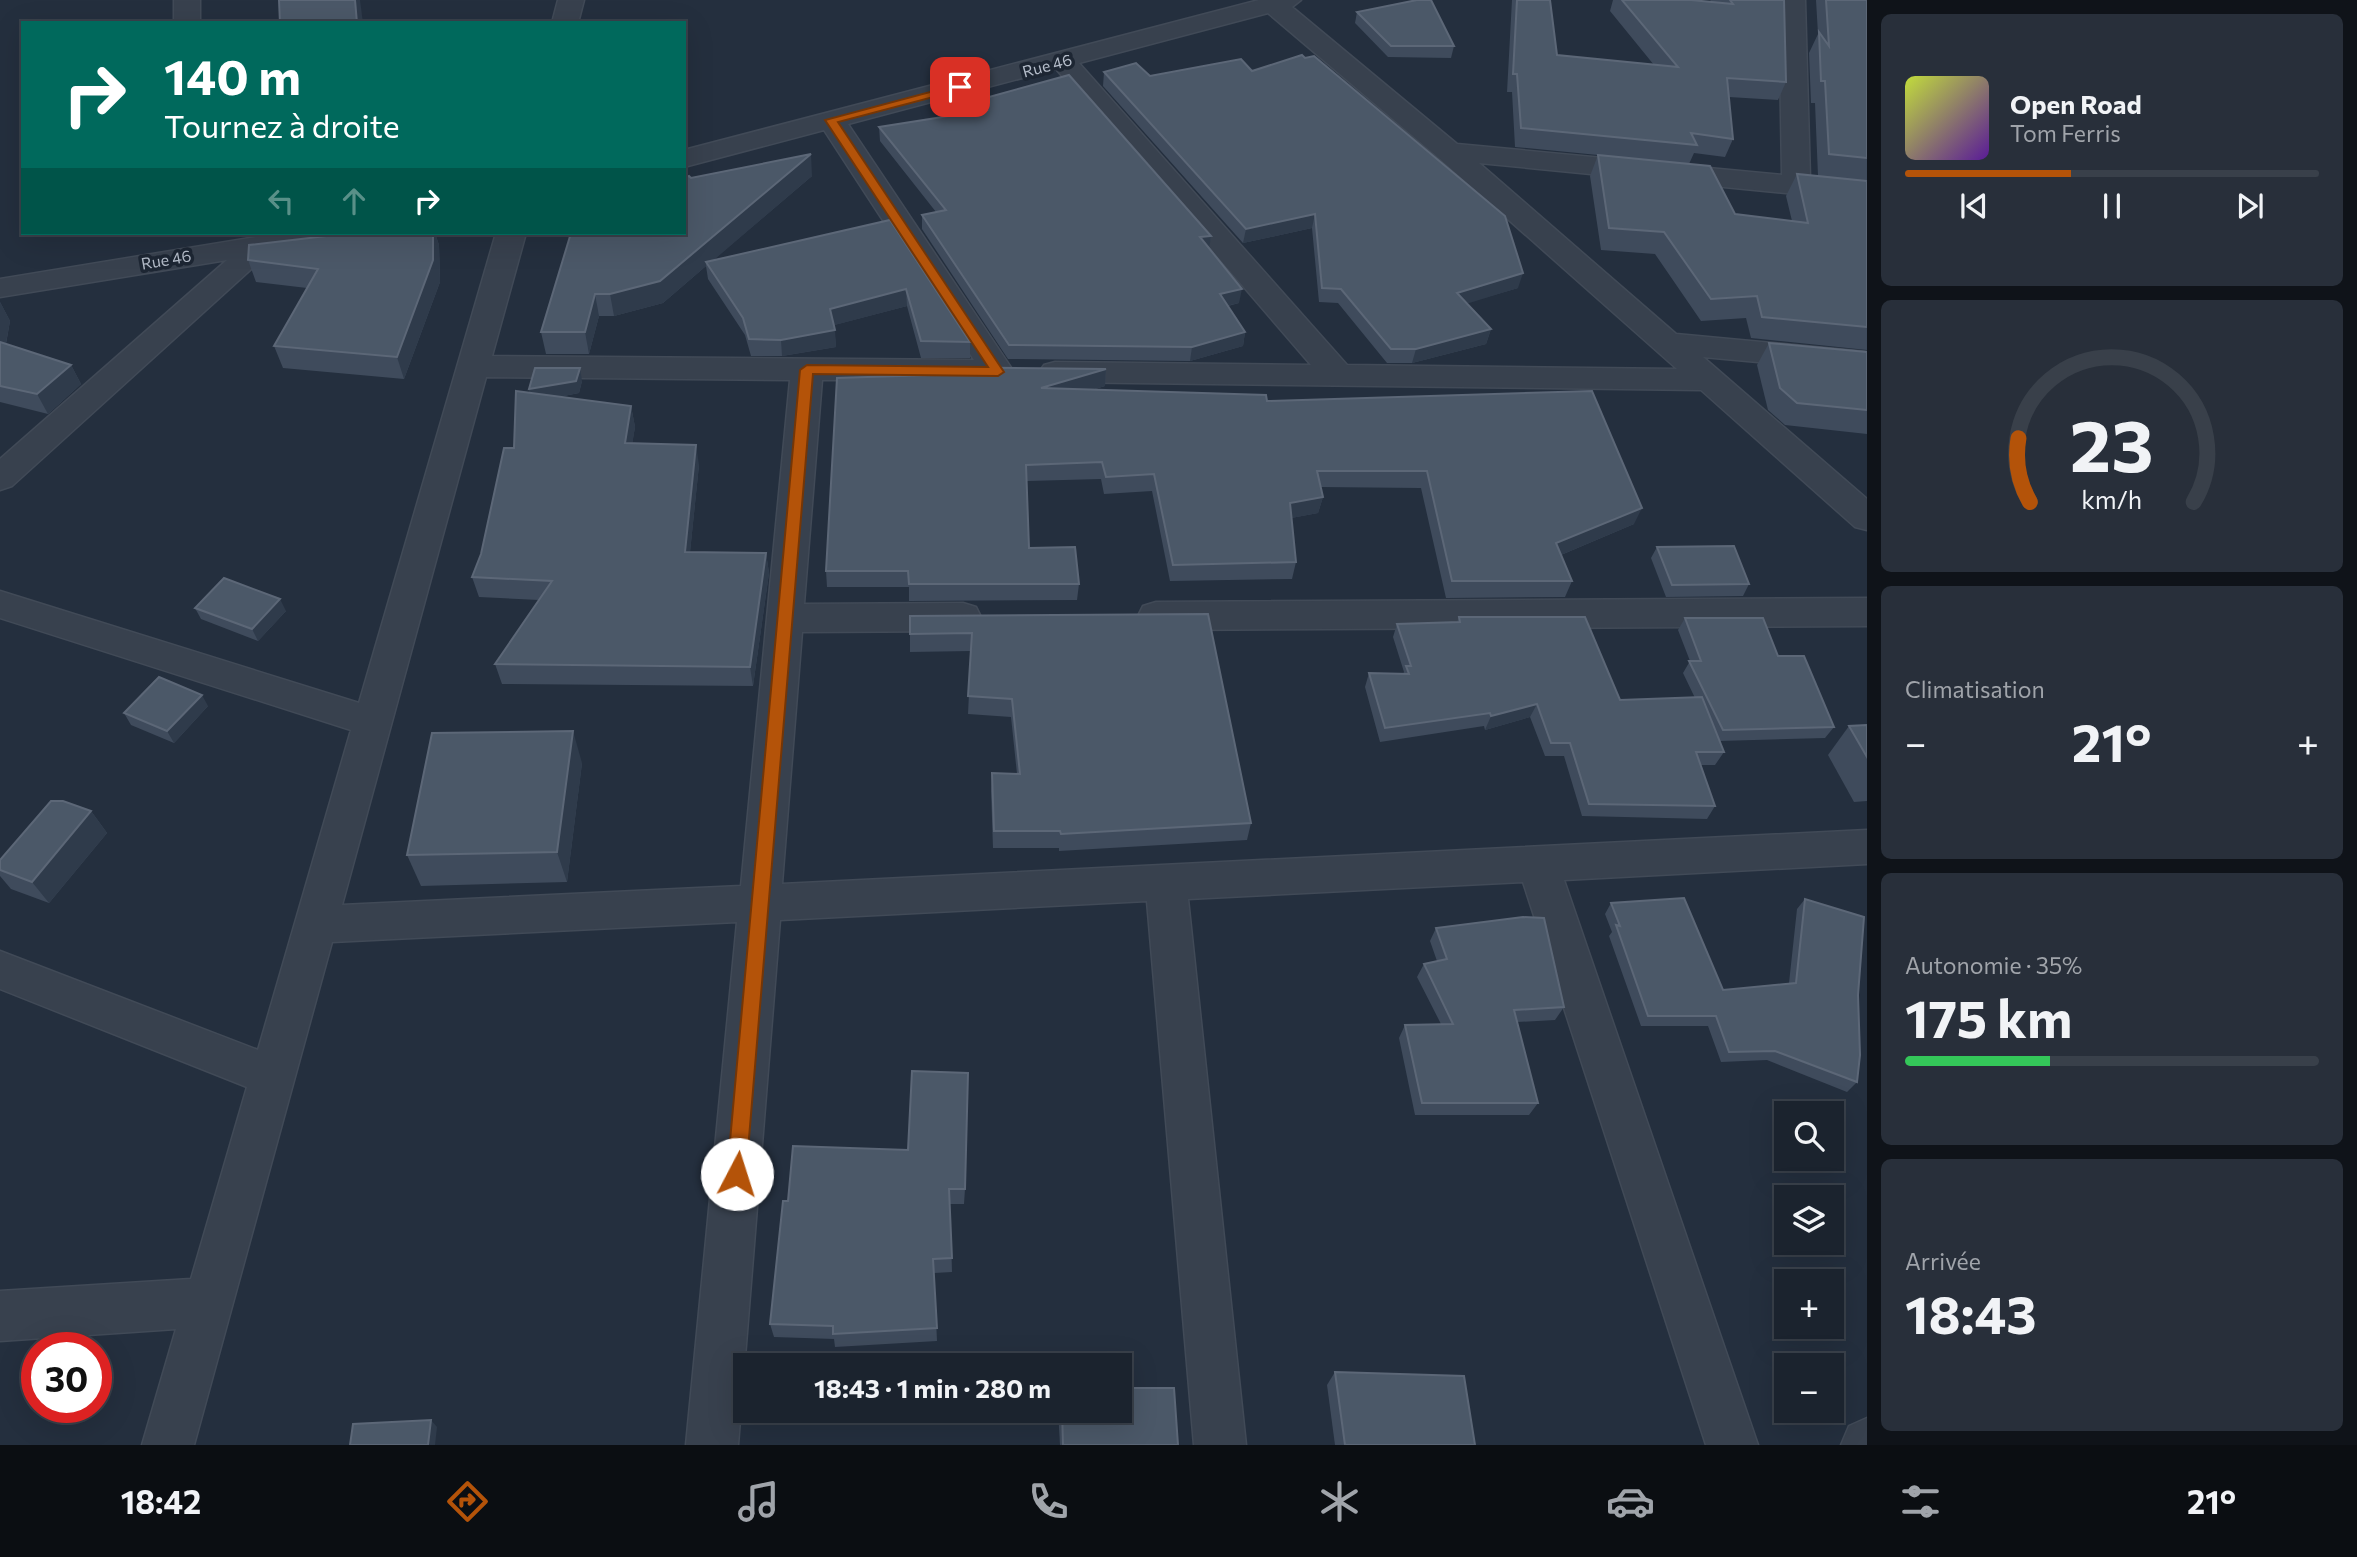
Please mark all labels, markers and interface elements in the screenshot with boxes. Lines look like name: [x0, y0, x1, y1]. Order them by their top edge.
text: 140 m: [164, 45, 301, 105]
icon: right: [49, 49, 140, 140]
street label: Rue 46: [1020, 49, 1074, 81]
pin: [930, 57, 990, 117]
icon: arrive: [941, 68, 979, 106]
text: Open Road: [2010, 88, 2142, 119]
text: Tournez à droite: [164, 105, 400, 145]
text: Tom Ferris: [2010, 119, 2121, 147]
icon: left: [262, 182, 300, 220]
icon: ahead: [335, 182, 373, 220]
icon: right: [408, 182, 446, 220]
icon: previous: [1955, 187, 1993, 225]
icon: pause: [2093, 187, 2131, 225]
icon: next: [2231, 187, 2269, 225]
street label: Rue 46: [140, 245, 192, 273]
text: 23: [2070, 399, 2154, 488]
text: km/h: [2082, 484, 2142, 514]
text: Climatisation: [1905, 675, 2045, 703]
text: 21°: [2072, 709, 2151, 773]
text: −: [1905, 718, 1927, 765]
text: +: [2297, 718, 2319, 765]
text: Autonomie · 35%: [1905, 951, 2082, 979]
text: 175 km: [1905, 985, 2072, 1049]
map controls: [1774, 1101, 1844, 1423]
button: search: [1774, 1101, 1844, 1171]
position arrow: [700, 1137, 774, 1211]
button: layers: [1774, 1185, 1844, 1255]
text: Arrivée: [1905, 1247, 1981, 1275]
button: +: [1774, 1269, 1844, 1339]
text: 18:43: [1905, 1281, 2037, 1345]
speed limit sign: 30: [21, 1332, 112, 1423]
button: −: [1774, 1353, 1844, 1423]
text: 18:43 · 1 min · 280 m: [814, 1372, 1051, 1403]
icon: directions: [443, 1477, 492, 1526]
icon: music: [734, 1477, 783, 1526]
icon: phone: [1024, 1477, 1073, 1526]
icon: climate: [1315, 1477, 1364, 1526]
icon: car: [1606, 1477, 1655, 1526]
icon: filters: [1896, 1477, 1945, 1526]
text: 18:42: [121, 1481, 201, 1521]
text: 21°: [2187, 1481, 2236, 1521]

